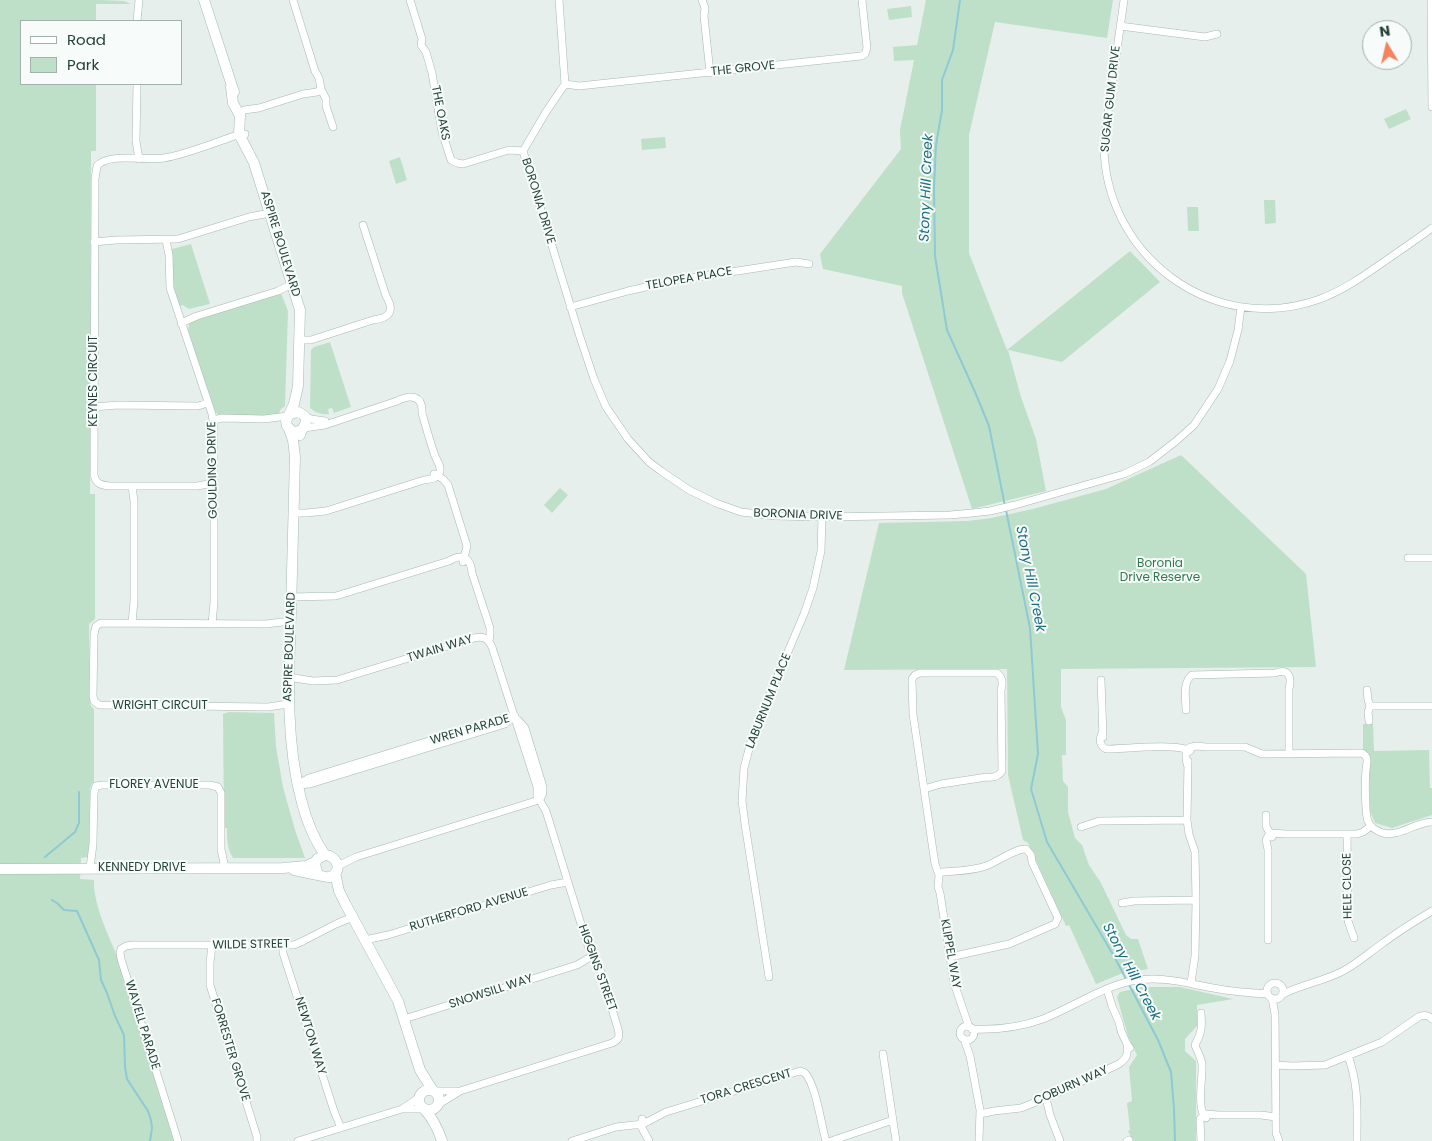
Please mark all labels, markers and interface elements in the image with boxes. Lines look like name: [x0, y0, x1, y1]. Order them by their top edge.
legend: [20, 20, 182, 85]
north arrow: [1362, 20, 1412, 70]
text: N: [1378, 20, 1392, 42]
text: Road: [67, 29, 106, 50]
street label: SUGAR GUM DRIVE: [1098, 45, 1124, 153]
text: Park: [67, 54, 99, 75]
street label: THE GROVE: [710, 58, 776, 80]
street label: THE OAKS: [428, 84, 452, 142]
water label: Stony Hill Creek: [917, 134, 937, 242]
street label: BORONIA DRIVE: [518, 156, 558, 246]
street label: ASPIRE BOULEVARD: [257, 189, 303, 299]
street label: TELOPEA PLACE: [645, 264, 733, 294]
street label: KEYNES CIRCUIT: [87, 335, 101, 427]
street label: GOULDING DRIVE: [205, 421, 221, 519]
street label: BORONIA DRIVE: [753, 506, 843, 524]
water label: Stony Hill Creek: [1011, 524, 1049, 634]
park label: Boronia Drive Reserve: [1120, 557, 1200, 585]
street label: ASPIRE BOULEVARD: [281, 592, 299, 702]
street label: TWAIN WAY: [406, 632, 474, 666]
street label: LABURNUM PLACE: [743, 651, 795, 751]
street label: WRIGHT CIRCUIT: [112, 699, 208, 713]
street label: WREN PARADE: [429, 712, 511, 748]
street label: FLOREY AVENUE: [109, 778, 199, 792]
street label: HELE CLOSE: [1340, 853, 1356, 919]
street label: KENNEDY DRIVE: [98, 861, 186, 875]
street label: RUTHERFORD AVENUE: [408, 885, 530, 935]
street label: KLIPPEL WAY: [937, 918, 963, 990]
water label: Stony Hill Creek: [1098, 920, 1164, 1024]
street label: HIGGINS STREET: [575, 923, 619, 1013]
street label: WILDE STREET: [212, 937, 290, 953]
street label: SNOWSILL WAY: [447, 972, 535, 1012]
street label: WAVELL PARADE: [122, 979, 162, 1071]
street label: NEWTON WAY: [291, 995, 329, 1077]
street label: FORRESTER GROVE: [208, 997, 252, 1103]
street label: COBURN WAY: [1032, 1063, 1110, 1109]
street label: TORA CRESCENT: [699, 1066, 793, 1108]

